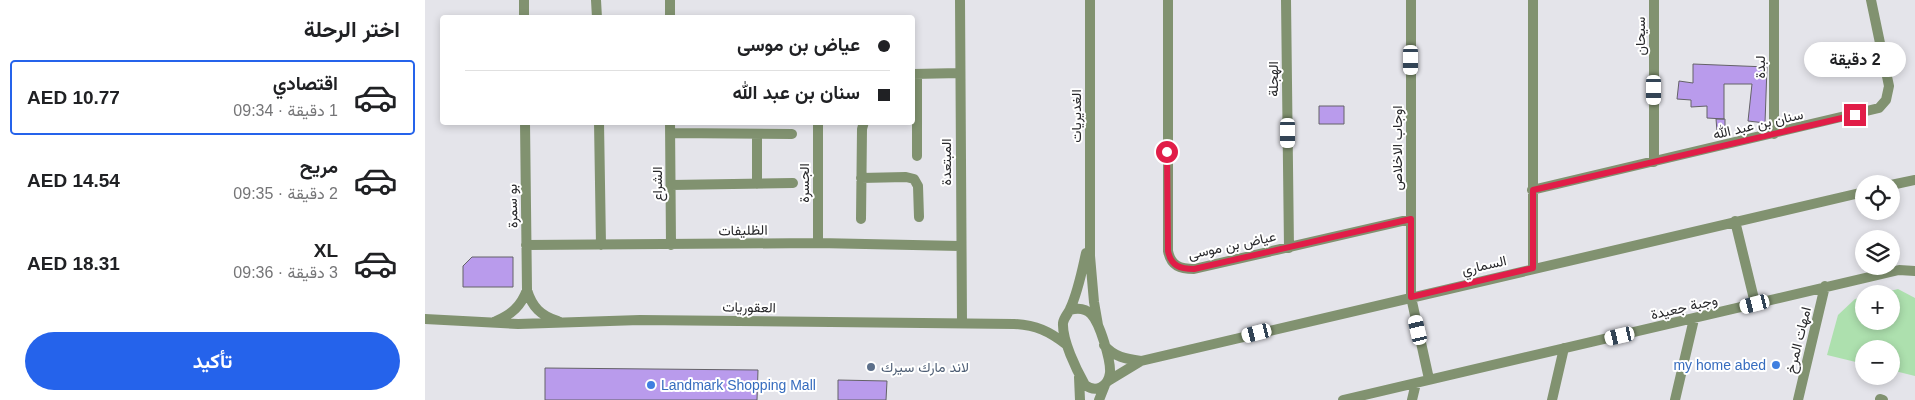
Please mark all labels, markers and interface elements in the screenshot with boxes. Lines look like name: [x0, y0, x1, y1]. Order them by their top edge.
text: اختر الرحلة: [304, 17, 400, 42]
street label: سيحان: [1632, 17, 1649, 55]
text: عياض بن موسى: [737, 34, 860, 55]
callout: 2 دقيقة: [1804, 42, 1906, 78]
car: [1403, 45, 1418, 75]
text: 2 دقيقة: [1829, 51, 1881, 68]
street label: لبدة: [1752, 56, 1769, 78]
street label: الهجلة: [1265, 61, 1282, 97]
text: اقتصادي: [273, 73, 338, 94]
icon: car: [353, 75, 398, 120]
car: [1646, 75, 1661, 105]
text: سنان بن عبد الله: [733, 82, 860, 103]
text: AED 10.77: [27, 87, 120, 108]
street label: الغديريات: [1068, 89, 1085, 143]
text: 1 دقيقة · 09:34: [233, 102, 338, 119]
route end: [1844, 104, 1866, 126]
street label: اوجاب الاخلاص: [1389, 105, 1406, 191]
street label: سنان بن عبد الله: [1711, 106, 1805, 143]
car: [1280, 118, 1295, 148]
street label: المبتعدة: [938, 138, 955, 186]
route start: [1156, 141, 1178, 163]
text: مريح: [300, 156, 338, 177]
icon: car: [353, 158, 398, 203]
street label: الجسرة: [796, 163, 813, 203]
street label: الشراع: [649, 167, 668, 201]
text: AED 14.54: [27, 170, 120, 191]
map controls: [1855, 175, 1900, 385]
button: locate: [1855, 175, 1900, 220]
street label: بو سمرة: [504, 184, 521, 228]
text: 2 دقيقة · 09:35: [233, 185, 338, 202]
street label: الظليفات: [718, 222, 768, 238]
street label: عياض بن موسى: [1187, 228, 1278, 263]
button: layers: [1855, 230, 1900, 275]
text: XL: [314, 240, 338, 261]
icon: car: [353, 241, 398, 286]
street label: السماري: [1460, 252, 1509, 282]
text: AED 18.31: [27, 253, 120, 274]
text: 3 دقيقة · 09:36: [233, 264, 338, 281]
button: +: [1855, 285, 1900, 330]
street label: وجبة جعيدة: [1649, 292, 1719, 323]
car: [1738, 293, 1771, 315]
street label: العقوريات: [722, 299, 776, 316]
street label: امهات المرخ: [1782, 305, 1817, 375]
car: [1407, 314, 1428, 346]
car: [1240, 322, 1273, 344]
car: [1603, 325, 1636, 347]
button: تأكيد: [25, 332, 400, 390]
button: −: [1855, 340, 1900, 385]
place label: my home abed: [1673, 357, 1766, 373]
place label: لاند مارك سيرك: [881, 359, 969, 376]
marker: my home abed: [1770, 359, 1782, 371]
marker: لاند مارك سيرك: [865, 361, 877, 373]
place label: Landmark Shopping Mall: [661, 377, 816, 393]
marker: Landmark Shopping Mall: [645, 379, 657, 391]

